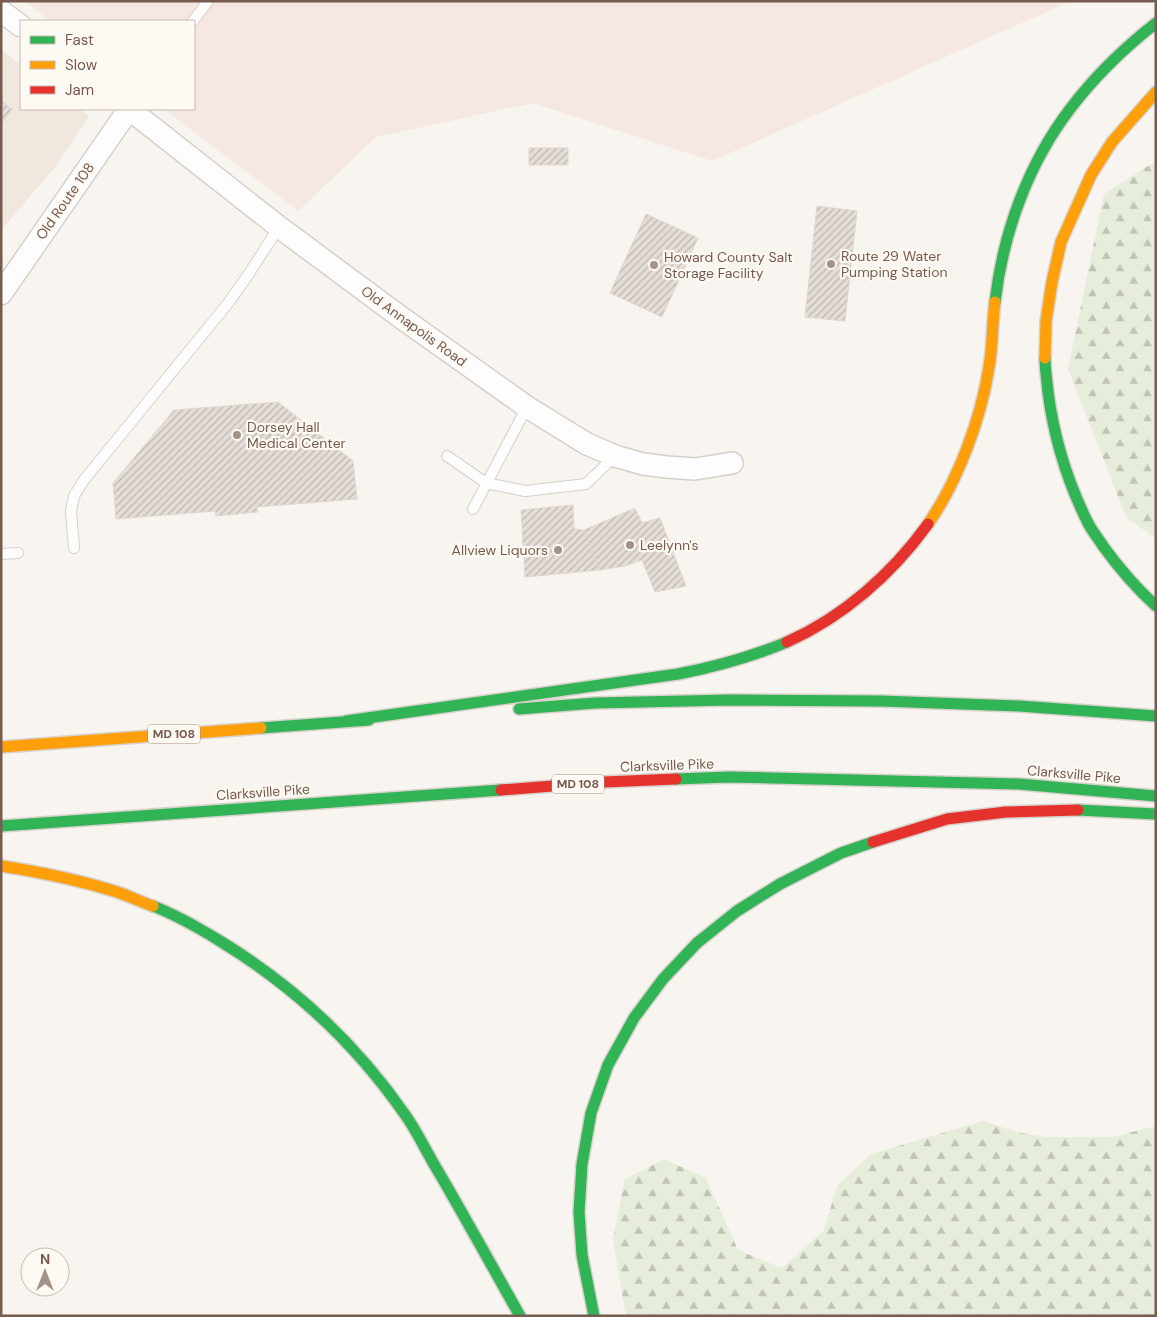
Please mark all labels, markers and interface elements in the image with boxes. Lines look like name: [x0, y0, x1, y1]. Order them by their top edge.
legend: [20, 20, 195, 110]
text: Fast: [65, 30, 94, 50]
text: Slow: [65, 55, 98, 75]
text: Jam: [65, 80, 94, 100]
street label: Old Route 108: [32, 159, 98, 243]
place label: Route 29 Water Pumping Station: [841, 247, 948, 281]
place label: Howard County Salt Storage Facility: [664, 248, 793, 282]
marker: Route 29 Water Pumping Station: [825, 258, 837, 270]
marker: Howard County Salt Storage Facility: [648, 259, 660, 271]
street label: Old Annapolis Road: [358, 282, 470, 370]
place label: Dorsey Hall Medical Center: [247, 418, 346, 452]
marker: Dorsey Hall Medical Center: [231, 429, 243, 441]
place label: Leelynn's: [640, 536, 699, 554]
marker: Leelynn's: [624, 539, 636, 551]
place label: Allview Liquors: [452, 541, 548, 559]
marker: Allview Liquors: [552, 544, 564, 556]
road number: MD 108: [148, 724, 200, 744]
street label: Clarksville Pike: [620, 754, 714, 776]
street label: Clarksville Pike: [1026, 761, 1122, 787]
road number: MD 108: [552, 774, 604, 794]
street label: Clarksville Pike: [216, 780, 311, 804]
north arrow: [20, 1247, 70, 1297]
text: N: [40, 1250, 50, 1268]

